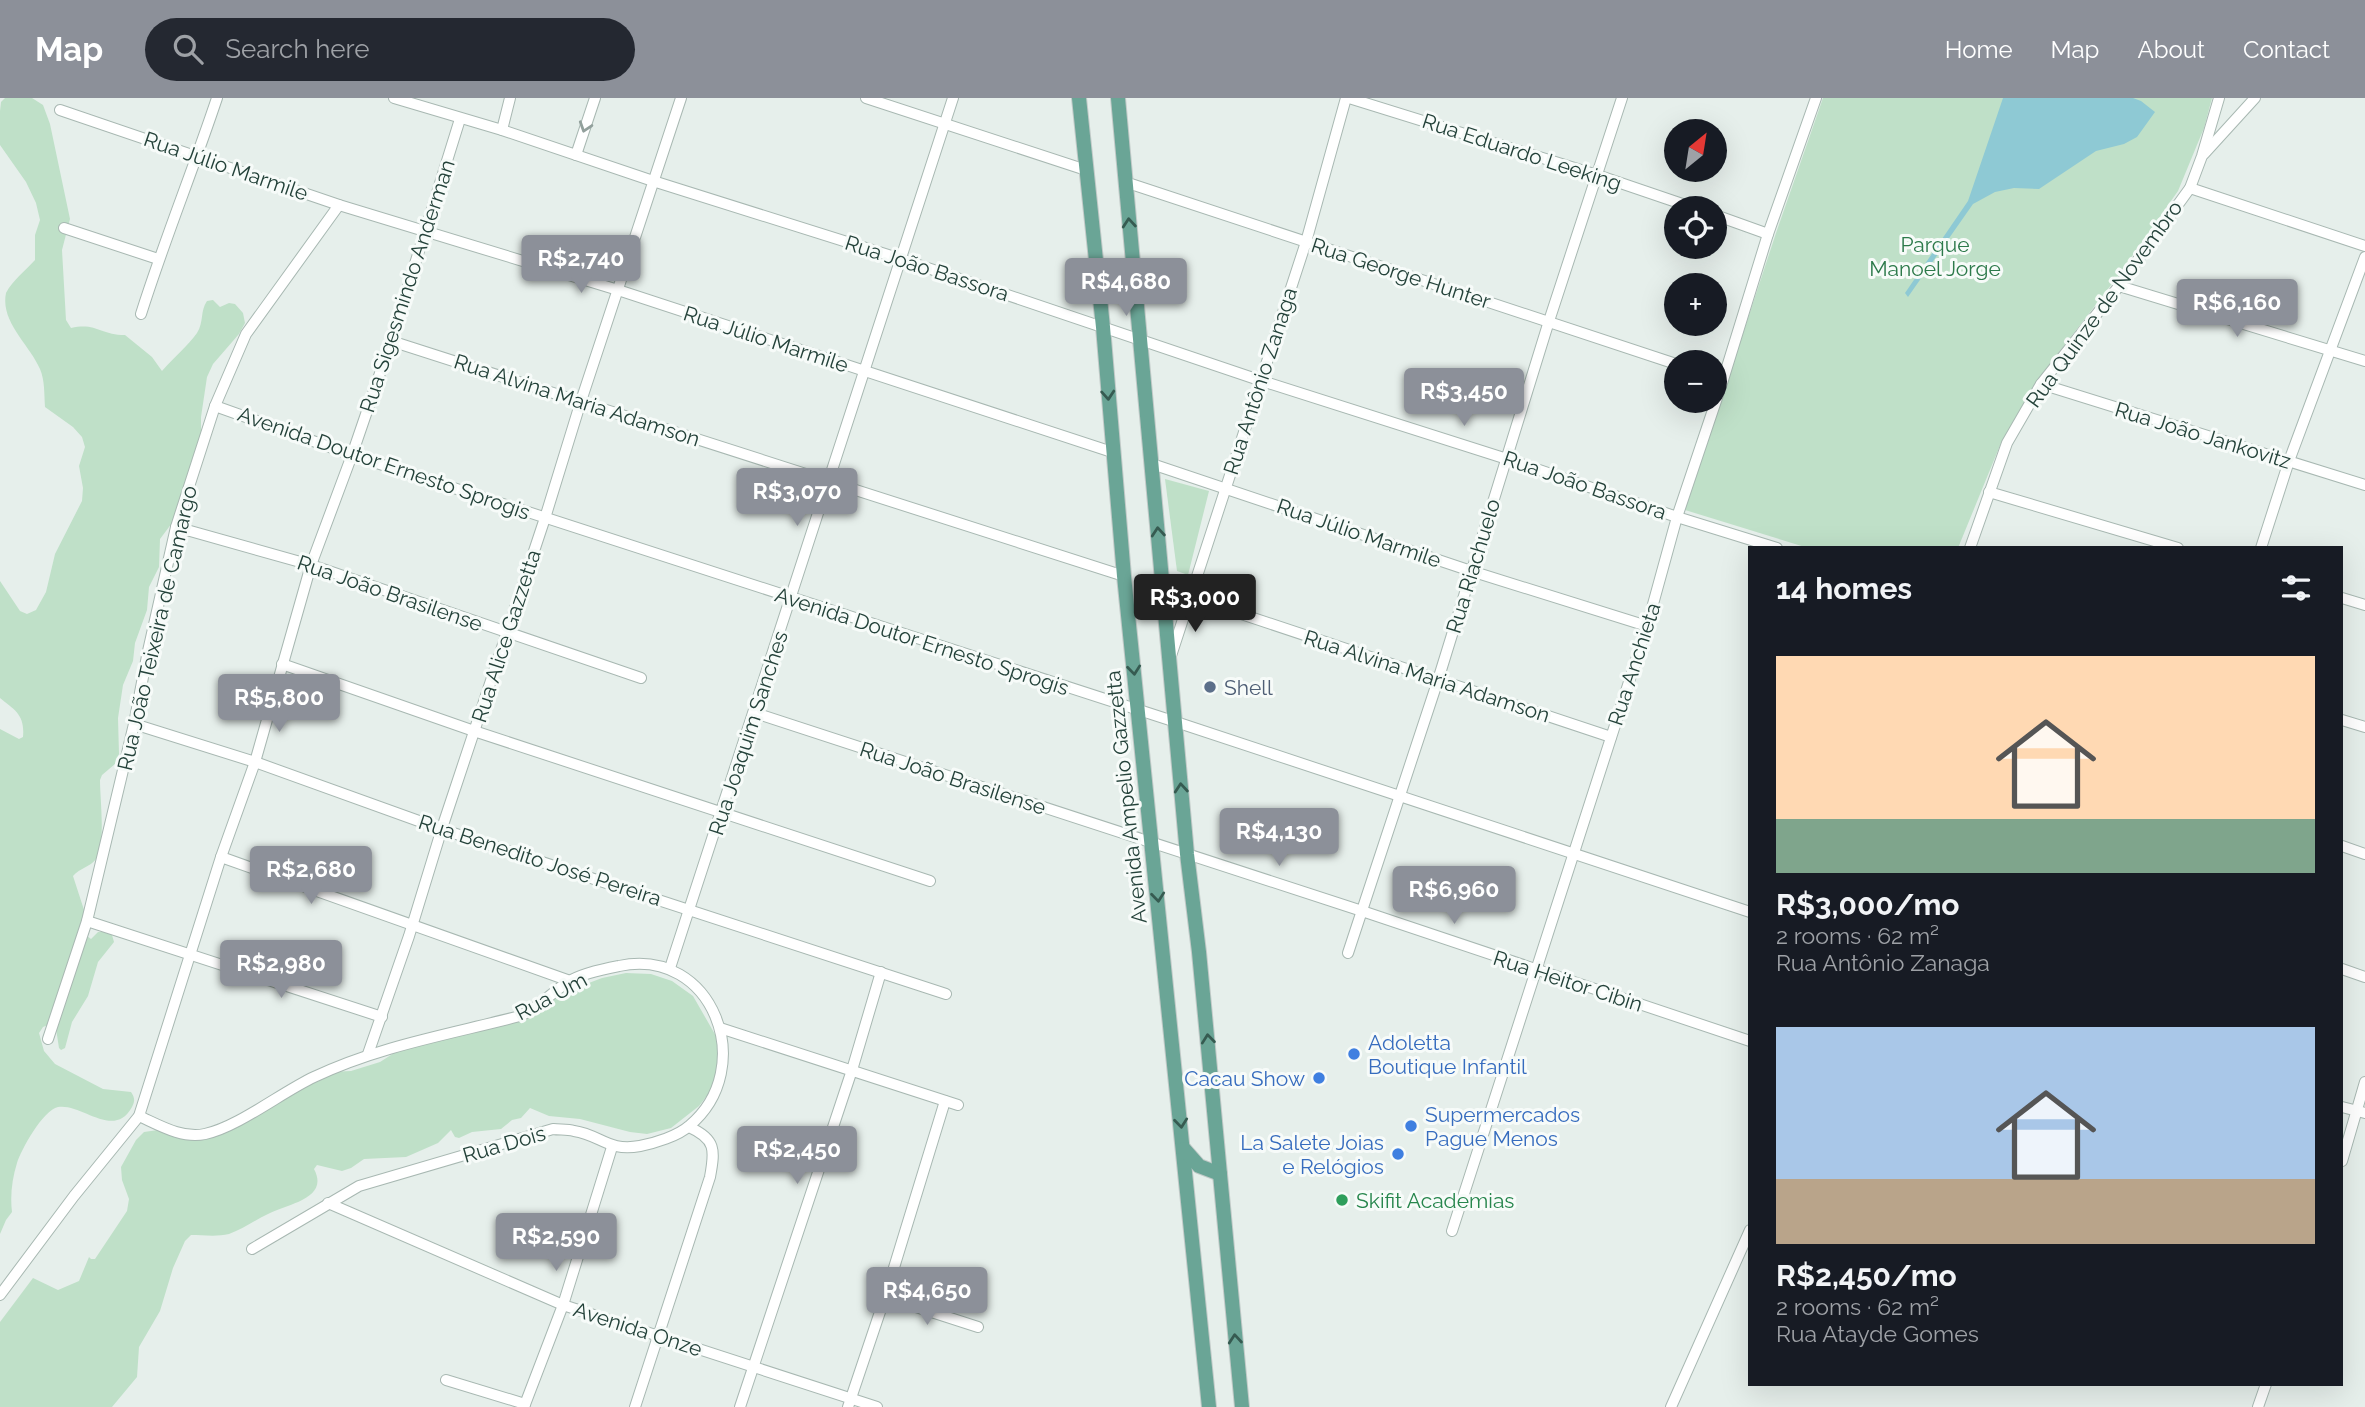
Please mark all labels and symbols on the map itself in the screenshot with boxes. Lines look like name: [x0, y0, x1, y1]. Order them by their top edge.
street label: Rua Eduardo Leeking: [1419, 108, 1625, 196]
north arrow: [1664, 119, 1727, 182]
one-way arrow: [579, 120, 594, 132]
street label: Rua Júlio Marmile: [141, 126, 311, 206]
street label: Rua Sigesmindo Anderman: [354, 157, 460, 415]
street label: Rua Quinze de Novembro: [2021, 196, 2187, 412]
one-way arrow: [1122, 217, 1137, 228]
street label: Rua João Bassora: [842, 230, 1012, 306]
street label: Rua George Hunter: [1308, 232, 1494, 314]
park label: Parque Manoel Jorge: [1869, 232, 2001, 281]
pin: R$2,740: [516, 236, 646, 295]
pin: R$4,680: [1061, 258, 1191, 318]
pin: R$6,160: [2172, 280, 2302, 339]
street label: Rua Antônio Zanaga: [1218, 284, 1302, 478]
street label: Rua Júlio Marmile: [680, 301, 852, 377]
street label: Rua Alvina Maria Adamson: [451, 348, 703, 452]
pin: R$3,450: [1399, 368, 1529, 428]
one-way arrow: [1100, 390, 1115, 401]
street label: Rua João Jankovitz: [2112, 396, 2294, 474]
street label: Avenida Doutor Ernesto Sprogis: [235, 401, 533, 525]
street label: Rua João Bassora: [1500, 445, 1670, 525]
pin: R$3,070: [732, 468, 862, 528]
street label: Rua João Teixeira de Camargo: [112, 483, 202, 773]
street label: Rua Júlio Marmile: [1274, 493, 1444, 573]
street label: Rua Riachuelo: [1441, 496, 1505, 636]
one-way arrow: [1151, 527, 1166, 538]
street label: Rua Alice Gazzetta: [466, 546, 546, 726]
street label: Rua João Brasilense: [294, 550, 486, 636]
pin: R$3,000: [1130, 574, 1260, 634]
street label: Avenida Doutor Ernesto Sprogis: [772, 582, 1072, 700]
street label: Rua Anchieta: [1602, 599, 1666, 729]
street label: Rua Alvina Maria Adamson: [1301, 624, 1553, 728]
street label: Rua Joaquim Sanches: [703, 628, 793, 838]
one-way arrow: [1126, 665, 1141, 676]
street label: Avenida Ampelio Gazzetta: [1100, 669, 1152, 925]
pin: R$5,800: [214, 674, 344, 734]
place label: Shell: [1224, 675, 1273, 700]
marker: Shell: [1202, 679, 1218, 695]
street label: Rua João Brasilense: [857, 736, 1049, 820]
one-way arrow: [1174, 782, 1189, 793]
pin: R$4,130: [1214, 808, 1344, 868]
street label: Rua Benedito José Pereira: [416, 809, 664, 911]
pin: R$2,680: [246, 846, 376, 906]
pin: R$6,960: [1389, 866, 1519, 926]
one-way arrow: [1150, 892, 1165, 903]
pin: R$2,980: [216, 940, 346, 1000]
street label: Rua Heitor Cibin: [1490, 945, 1646, 1017]
street label: Rua Um: [511, 967, 591, 1025]
place label: Adoletta Boutique Infantil: [1368, 1030, 1527, 1079]
one-way arrow: [1200, 1034, 1215, 1045]
marker: Adoletta Boutique Infantil: [1346, 1046, 1362, 1062]
place label: Cacau Show: [1184, 1066, 1305, 1091]
marker: Cacau Show: [1311, 1070, 1327, 1086]
place label: Supermercados Pague Menos: [1425, 1102, 1580, 1151]
one-way arrow: [1173, 1118, 1188, 1129]
marker: Supermercados Pague Menos: [1403, 1118, 1419, 1134]
street label: Rua Dois: [460, 1120, 548, 1168]
pin: R$2,450: [732, 1126, 862, 1186]
place label: La Salete Joias e Relógios: [1240, 1130, 1384, 1179]
marker: La Salete Joias e Relógios: [1390, 1146, 1406, 1162]
place label: Skifit Academias: [1356, 1188, 1514, 1213]
marker: Skifit Academias: [1334, 1192, 1350, 1208]
pin: R$2,590: [491, 1214, 621, 1273]
pin: R$4,650: [862, 1268, 992, 1327]
street label: Avenida Onze: [571, 1296, 705, 1362]
one-way arrow: [1228, 1333, 1243, 1345]

